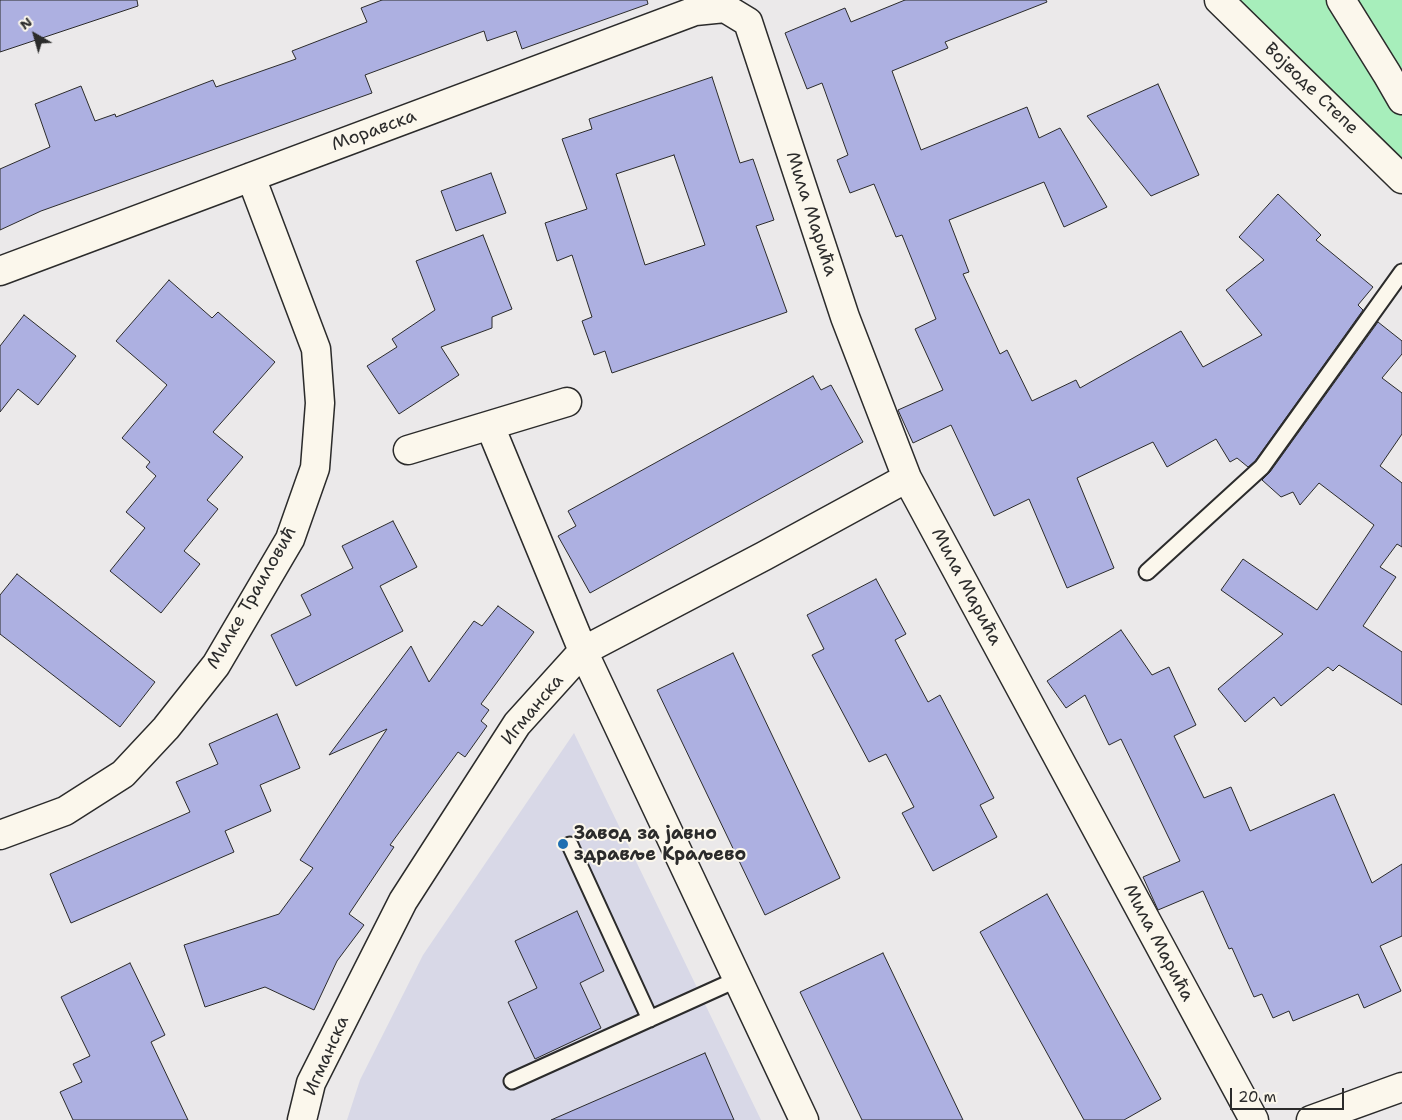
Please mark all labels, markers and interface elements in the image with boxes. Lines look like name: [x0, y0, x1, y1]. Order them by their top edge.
north arrow: [10, 10, 60, 60]
text: N: [16, 13, 36, 34]
street label: Војводе Степе: [1259, 39, 1363, 139]
street label: Моравска: [329, 106, 419, 156]
street label: Мила Марића: [781, 149, 841, 279]
street label: Милке Траиловић: [202, 523, 302, 673]
street label: Мила Марића: [926, 525, 1006, 649]
street label: Игманска: [497, 670, 569, 750]
place label: Завод за јавно здравље Краљево: [574, 823, 746, 866]
marker: Завод за јавно здравље Краљево: [556, 837, 570, 851]
street label: Мила Марића: [1118, 881, 1198, 1005]
street label: Игманска: [300, 1013, 354, 1099]
scale bar: [1232, 1078, 1346, 1110]
text: 20 m: [1238, 1087, 1277, 1107]

